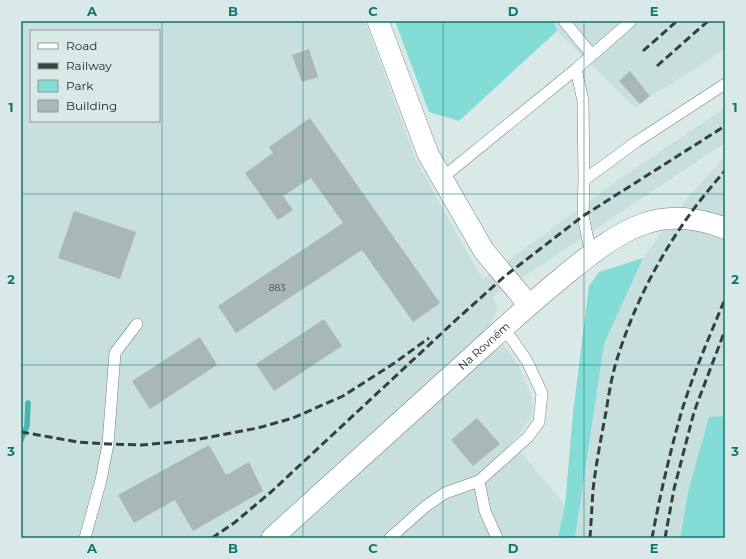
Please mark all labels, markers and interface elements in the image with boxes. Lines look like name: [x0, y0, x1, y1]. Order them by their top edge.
text: A: [86, 3, 98, 19]
text: B: [228, 3, 238, 19]
text: C: [368, 3, 378, 19]
text: D: [508, 3, 519, 19]
text: E: [650, 3, 659, 19]
legend: [30, 30, 160, 122]
text: Road: [66, 38, 97, 53]
text: Railway: [66, 58, 112, 73]
text: Park: [66, 78, 94, 93]
text: Building: [66, 98, 117, 113]
text: 1: [8, 99, 14, 115]
text: 1: [732, 99, 738, 115]
text: 2: [7, 271, 15, 287]
text: 2: [731, 271, 739, 287]
house number: 883: [269, 282, 285, 293]
street label: Na Rovném: [455, 319, 513, 373]
text: 3: [6, 443, 15, 459]
text: 3: [730, 443, 739, 459]
text: A: [86, 540, 98, 556]
text: B: [228, 540, 238, 556]
text: C: [368, 540, 378, 556]
text: D: [508, 540, 519, 556]
text: E: [650, 540, 659, 556]

